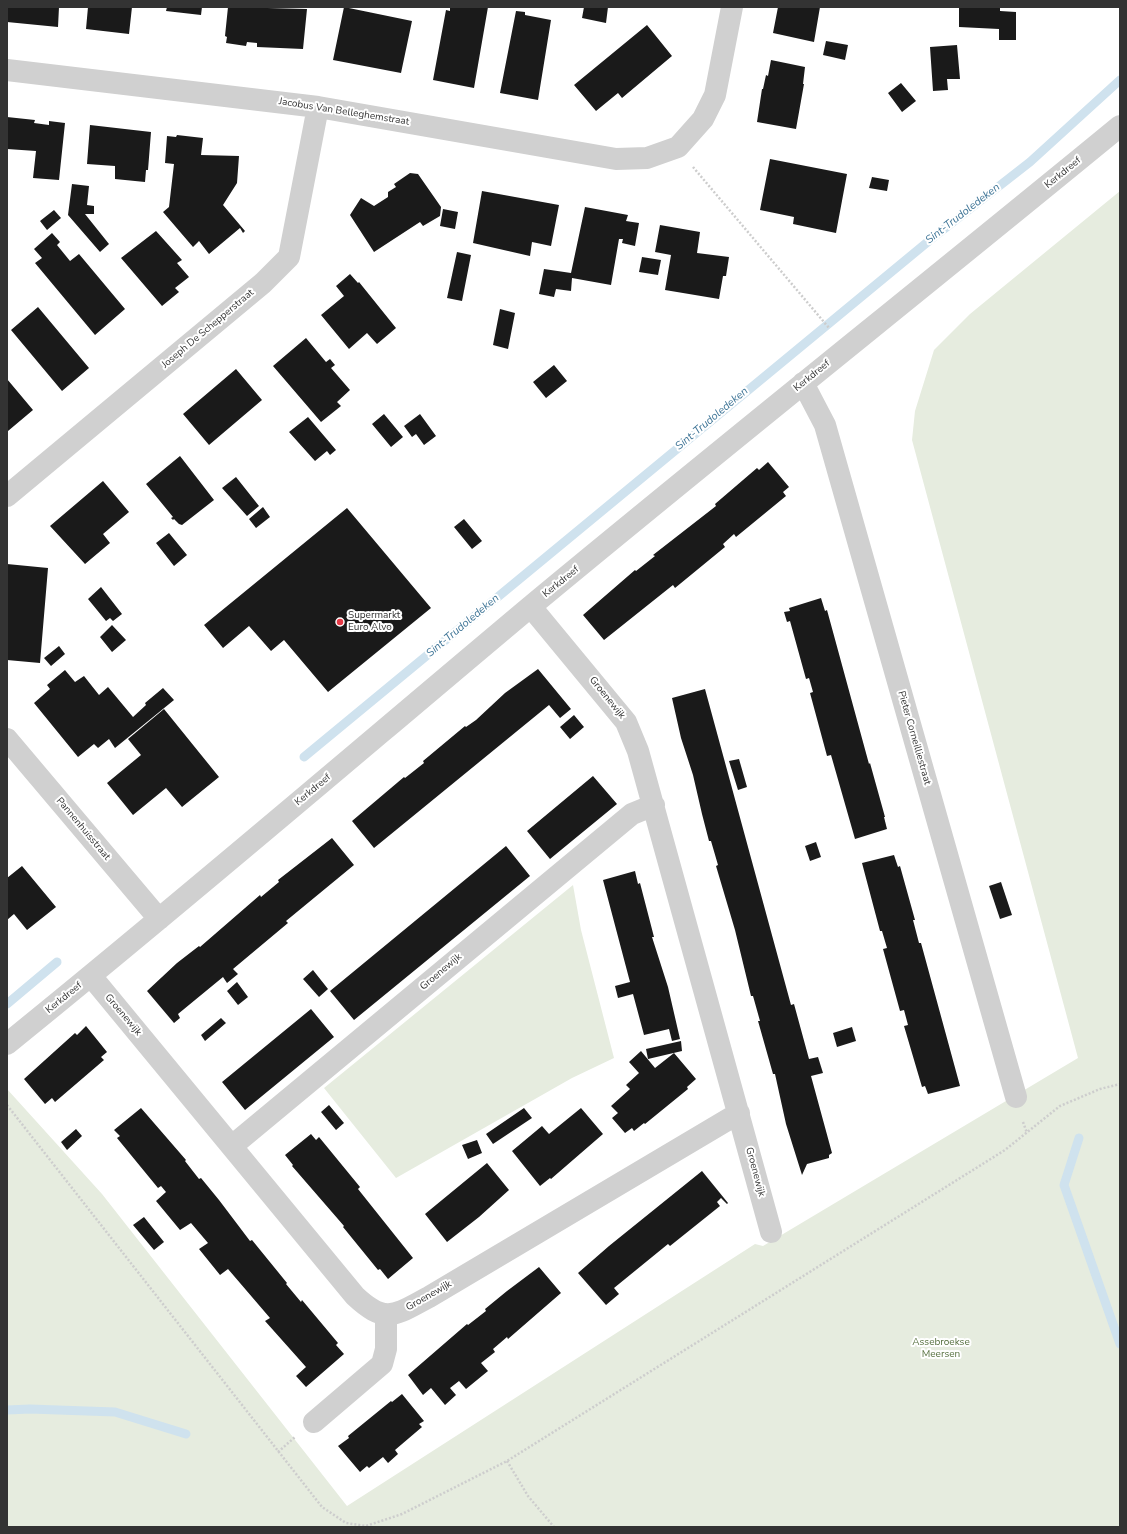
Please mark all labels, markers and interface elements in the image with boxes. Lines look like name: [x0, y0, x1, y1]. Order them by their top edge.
street label: Jacobus Van Belleghemstraat: [278, 96, 410, 128]
street label: Kerkdreef: [1042, 155, 1084, 191]
water label: Sint-Trudoledeken: [923, 181, 1003, 247]
street label: Joseph De Schepperstraat: [160, 287, 256, 371]
street label: Kerkdreef: [791, 358, 833, 394]
water label: Sint-Trudoledeken: [673, 385, 751, 453]
street label: Kerkdreef: [540, 564, 582, 600]
water label: Sint-Trudoledeken: [424, 592, 502, 660]
place label: Supermarkt Euro Alvo: [348, 610, 400, 634]
marker: Supermarkt Euro Alvo: [335, 617, 345, 627]
street label: Groenewijk: [586, 675, 628, 721]
street label: Pieter Corneilliestraat: [895, 690, 933, 786]
street label: Kerkdreef: [293, 772, 333, 808]
street label: Pannenhuisstraat: [53, 795, 113, 863]
street label: Groenewijk: [418, 951, 464, 993]
street label: Kerkdreef: [43, 980, 85, 1016]
street label: Groenewijk: [102, 992, 144, 1038]
street label: Groenewijk: [743, 1146, 767, 1198]
street label: Groenewijk: [404, 1278, 454, 1314]
park label: Assebroekse Meersen: [912, 1337, 970, 1360]

